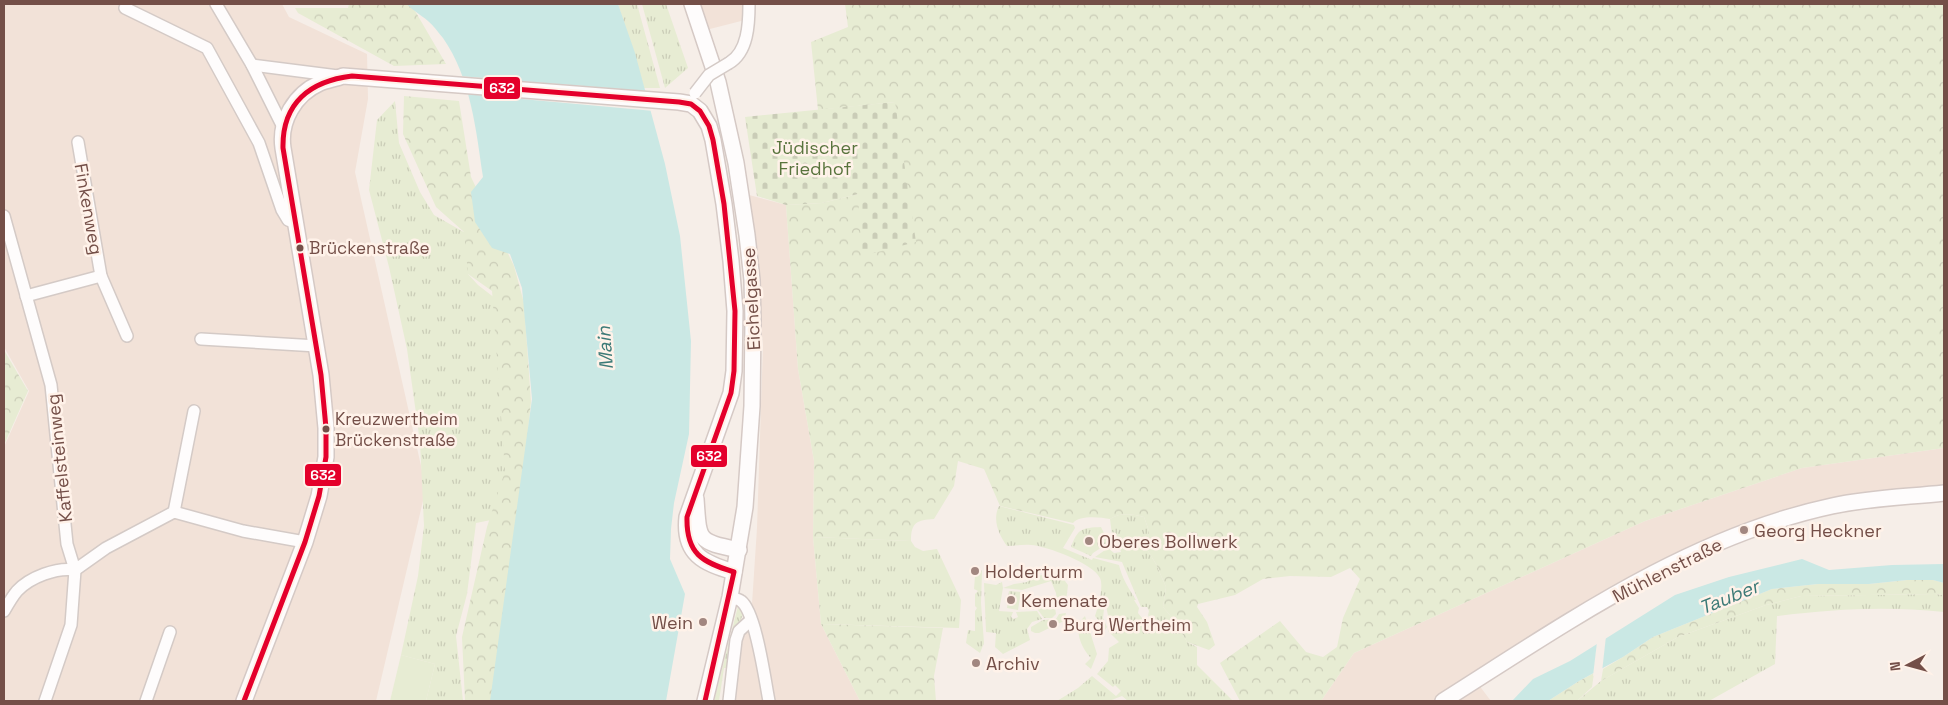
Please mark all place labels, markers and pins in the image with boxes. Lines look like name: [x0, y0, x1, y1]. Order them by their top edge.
place label: Brückenstraße: [309, 237, 430, 259]
marker: Brückenstraße: [295, 243, 305, 253]
place label: Kreuzwertheim Brückenstraße: [335, 408, 458, 451]
marker: Kreuzwertheim Brückenstraße: [321, 424, 331, 434]
place label: Georg Heckner: [1754, 519, 1882, 542]
marker: Georg Heckner: [1738, 524, 1750, 536]
place label: Oberes Bollwerk: [1099, 530, 1238, 553]
marker: Oberes Bollwerk: [1083, 535, 1095, 547]
place label: Holderturm: [985, 560, 1083, 583]
marker: Holderturm: [969, 565, 981, 577]
place label: Kemenate: [1021, 589, 1108, 612]
marker: Kemenate: [1005, 594, 1017, 606]
place label: Wein: [651, 611, 693, 634]
place label: Burg Wertheim: [1063, 613, 1191, 636]
marker: Wein: [697, 616, 709, 628]
marker: Burg Wertheim: [1047, 618, 1059, 630]
place label: Archiv: [986, 652, 1040, 675]
marker: Archiv: [970, 657, 982, 669]

